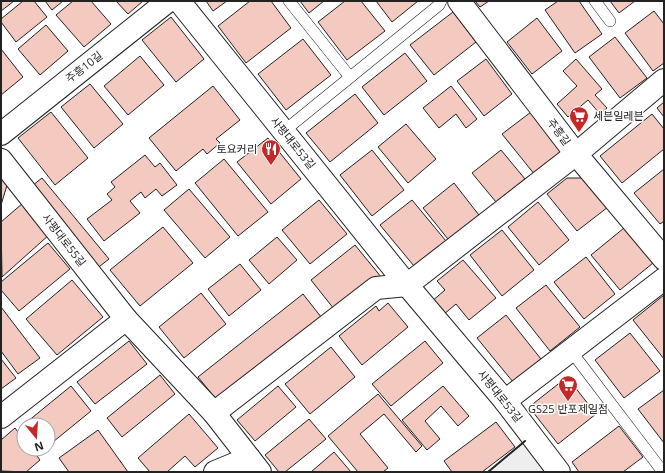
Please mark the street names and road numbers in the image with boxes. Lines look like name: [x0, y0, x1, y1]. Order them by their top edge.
street label: 주흥10길: [62, 47, 105, 86]
street label: 사평대로53길: [268, 113, 319, 172]
street label: 주흥길: [544, 115, 575, 148]
street label: 사평대로55길: [39, 210, 90, 269]
street label: 사평대로53길: [475, 366, 526, 425]

